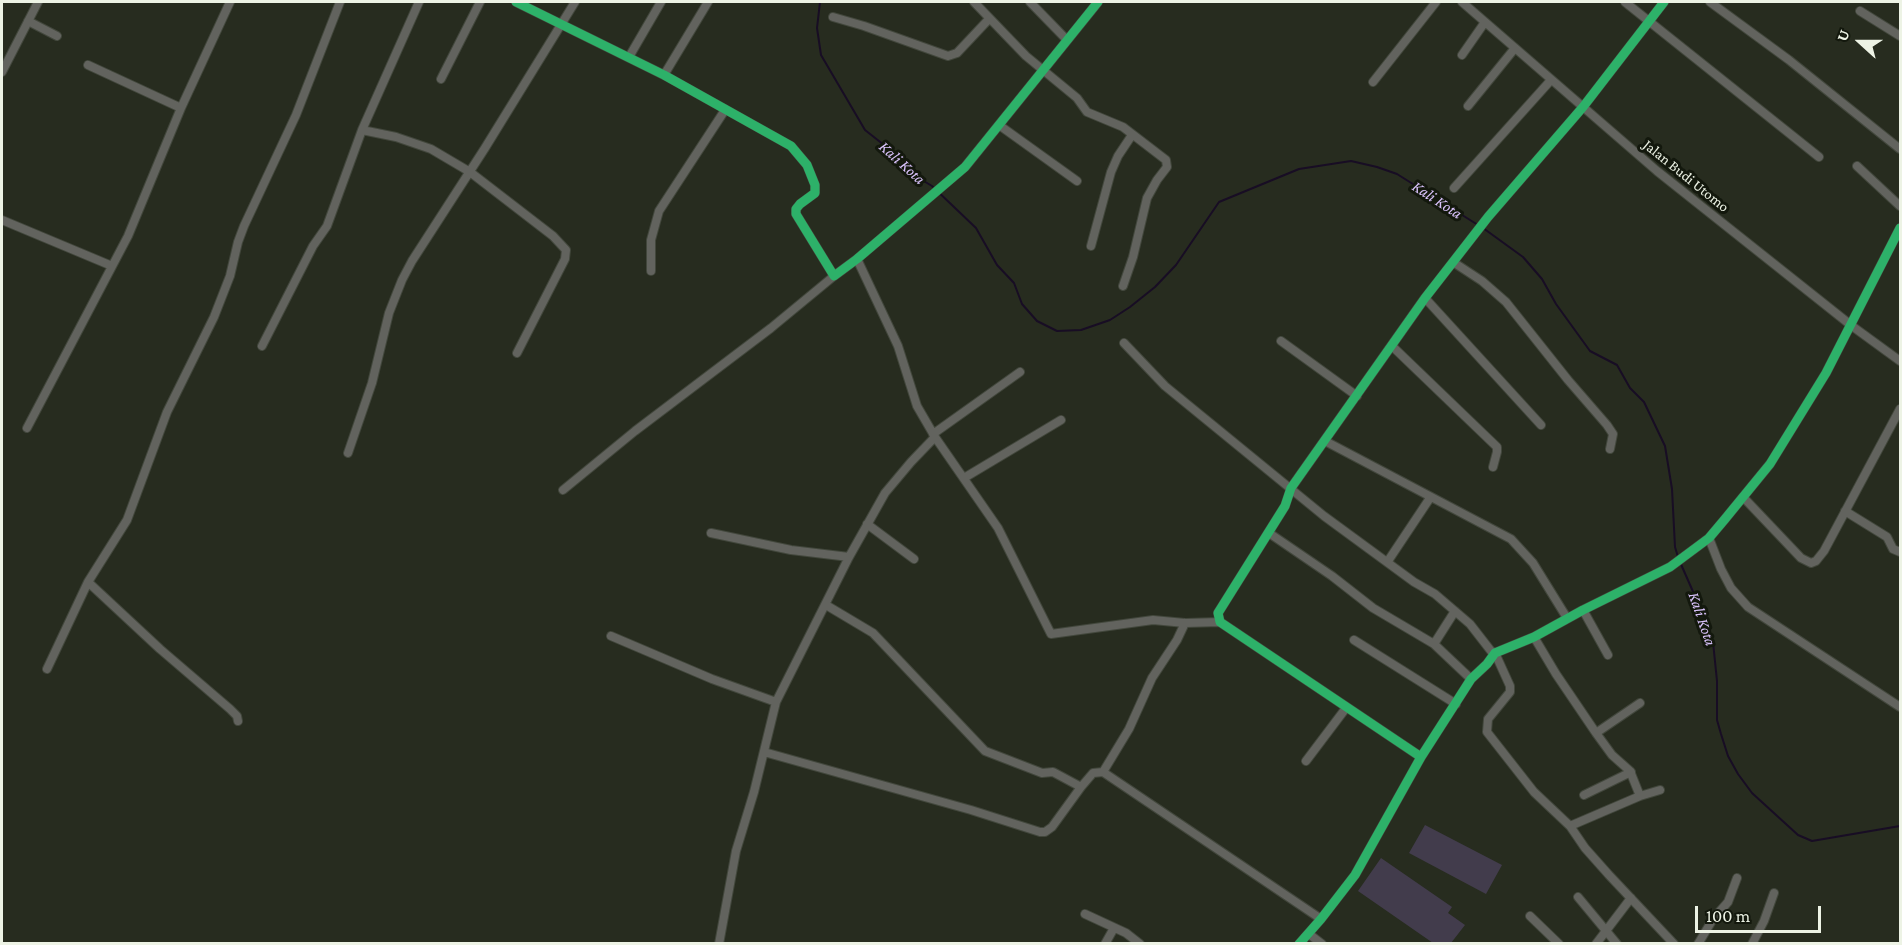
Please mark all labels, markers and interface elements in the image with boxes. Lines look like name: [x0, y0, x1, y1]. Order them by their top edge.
north arrow: [1830, 12, 1890, 72]
text: U: [1833, 27, 1853, 44]
street label: Jalan Budi Utomo: [1639, 136, 1733, 216]
water label: Kali Kota: [875, 137, 929, 189]
water label: Kali Kota: [1408, 177, 1466, 223]
water label: Kali Kota: [1684, 590, 1720, 648]
scale bar: [1698, 894, 1824, 932]
text: 100 m: [1706, 906, 1750, 926]

